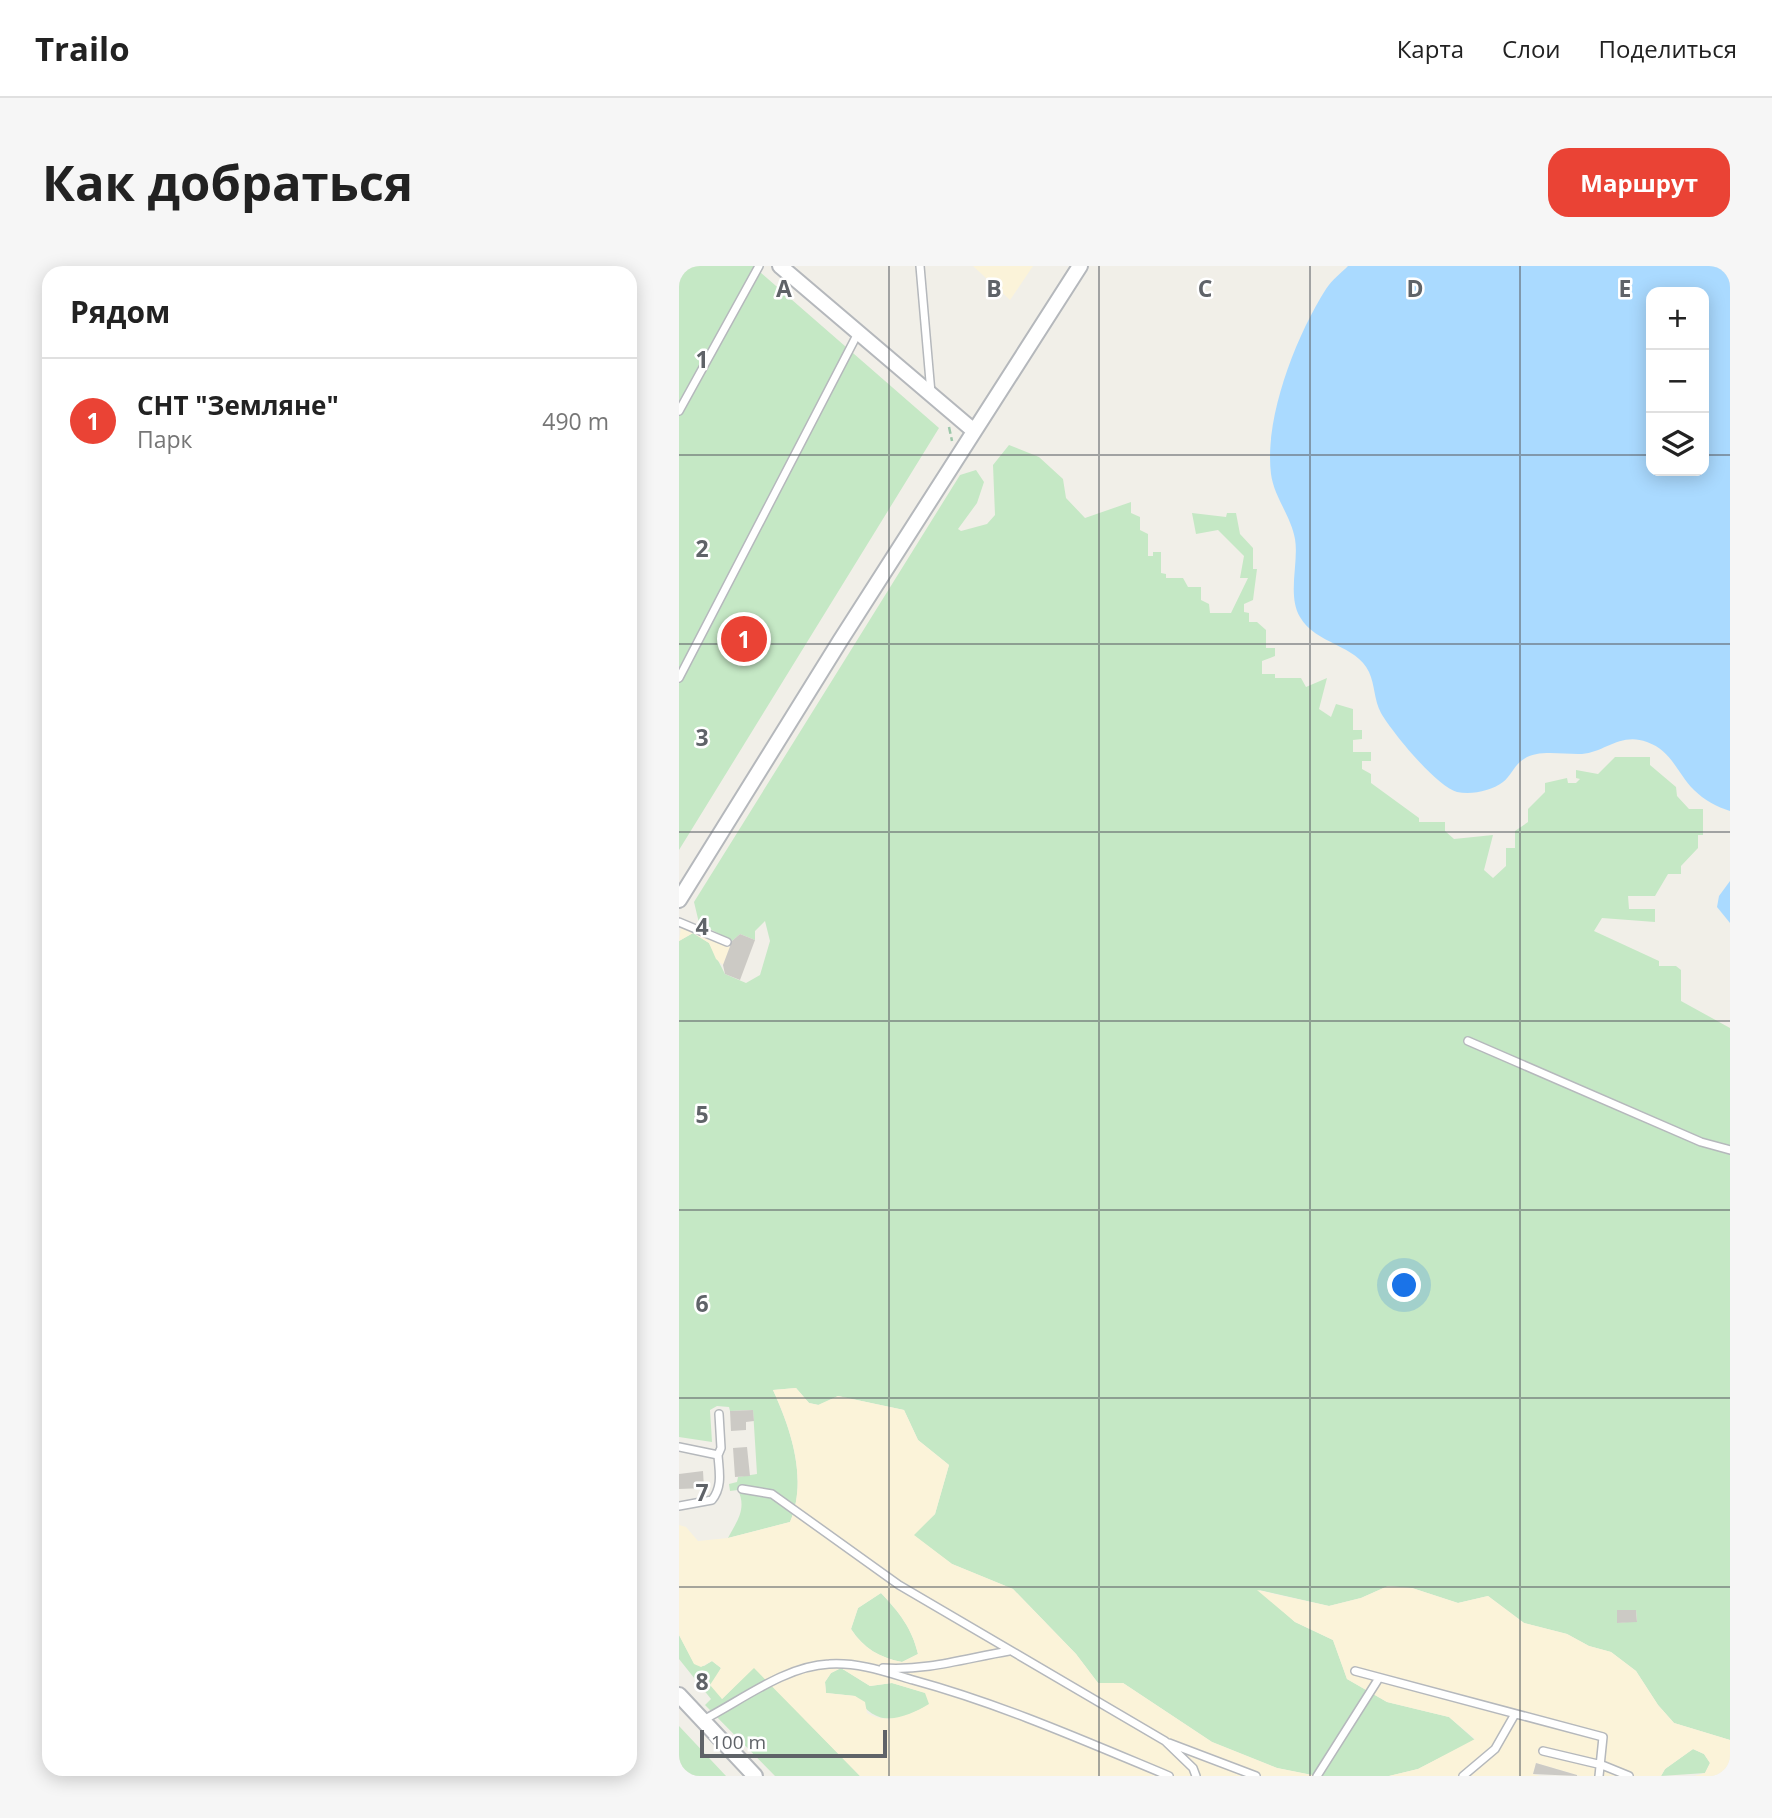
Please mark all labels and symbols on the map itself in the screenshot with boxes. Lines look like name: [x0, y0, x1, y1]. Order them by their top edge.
text: A: [776, 272, 792, 304]
text: B: [986, 272, 1002, 304]
text: C: [1198, 272, 1212, 304]
text: D: [1406, 272, 1424, 304]
text: E: [1619, 272, 1631, 304]
text: 1: [695, 343, 709, 375]
text: 2: [695, 532, 709, 564]
pin: 1: [721, 613, 767, 665]
text: 3: [695, 721, 709, 753]
text: 4: [695, 910, 709, 942]
text: 5: [695, 1098, 709, 1130]
your location: [1387, 1268, 1421, 1302]
text: 6: [695, 1287, 709, 1319]
text: 7: [695, 1476, 709, 1508]
text: 8: [695, 1665, 709, 1697]
scale bar: [700, 1727, 887, 1759]

